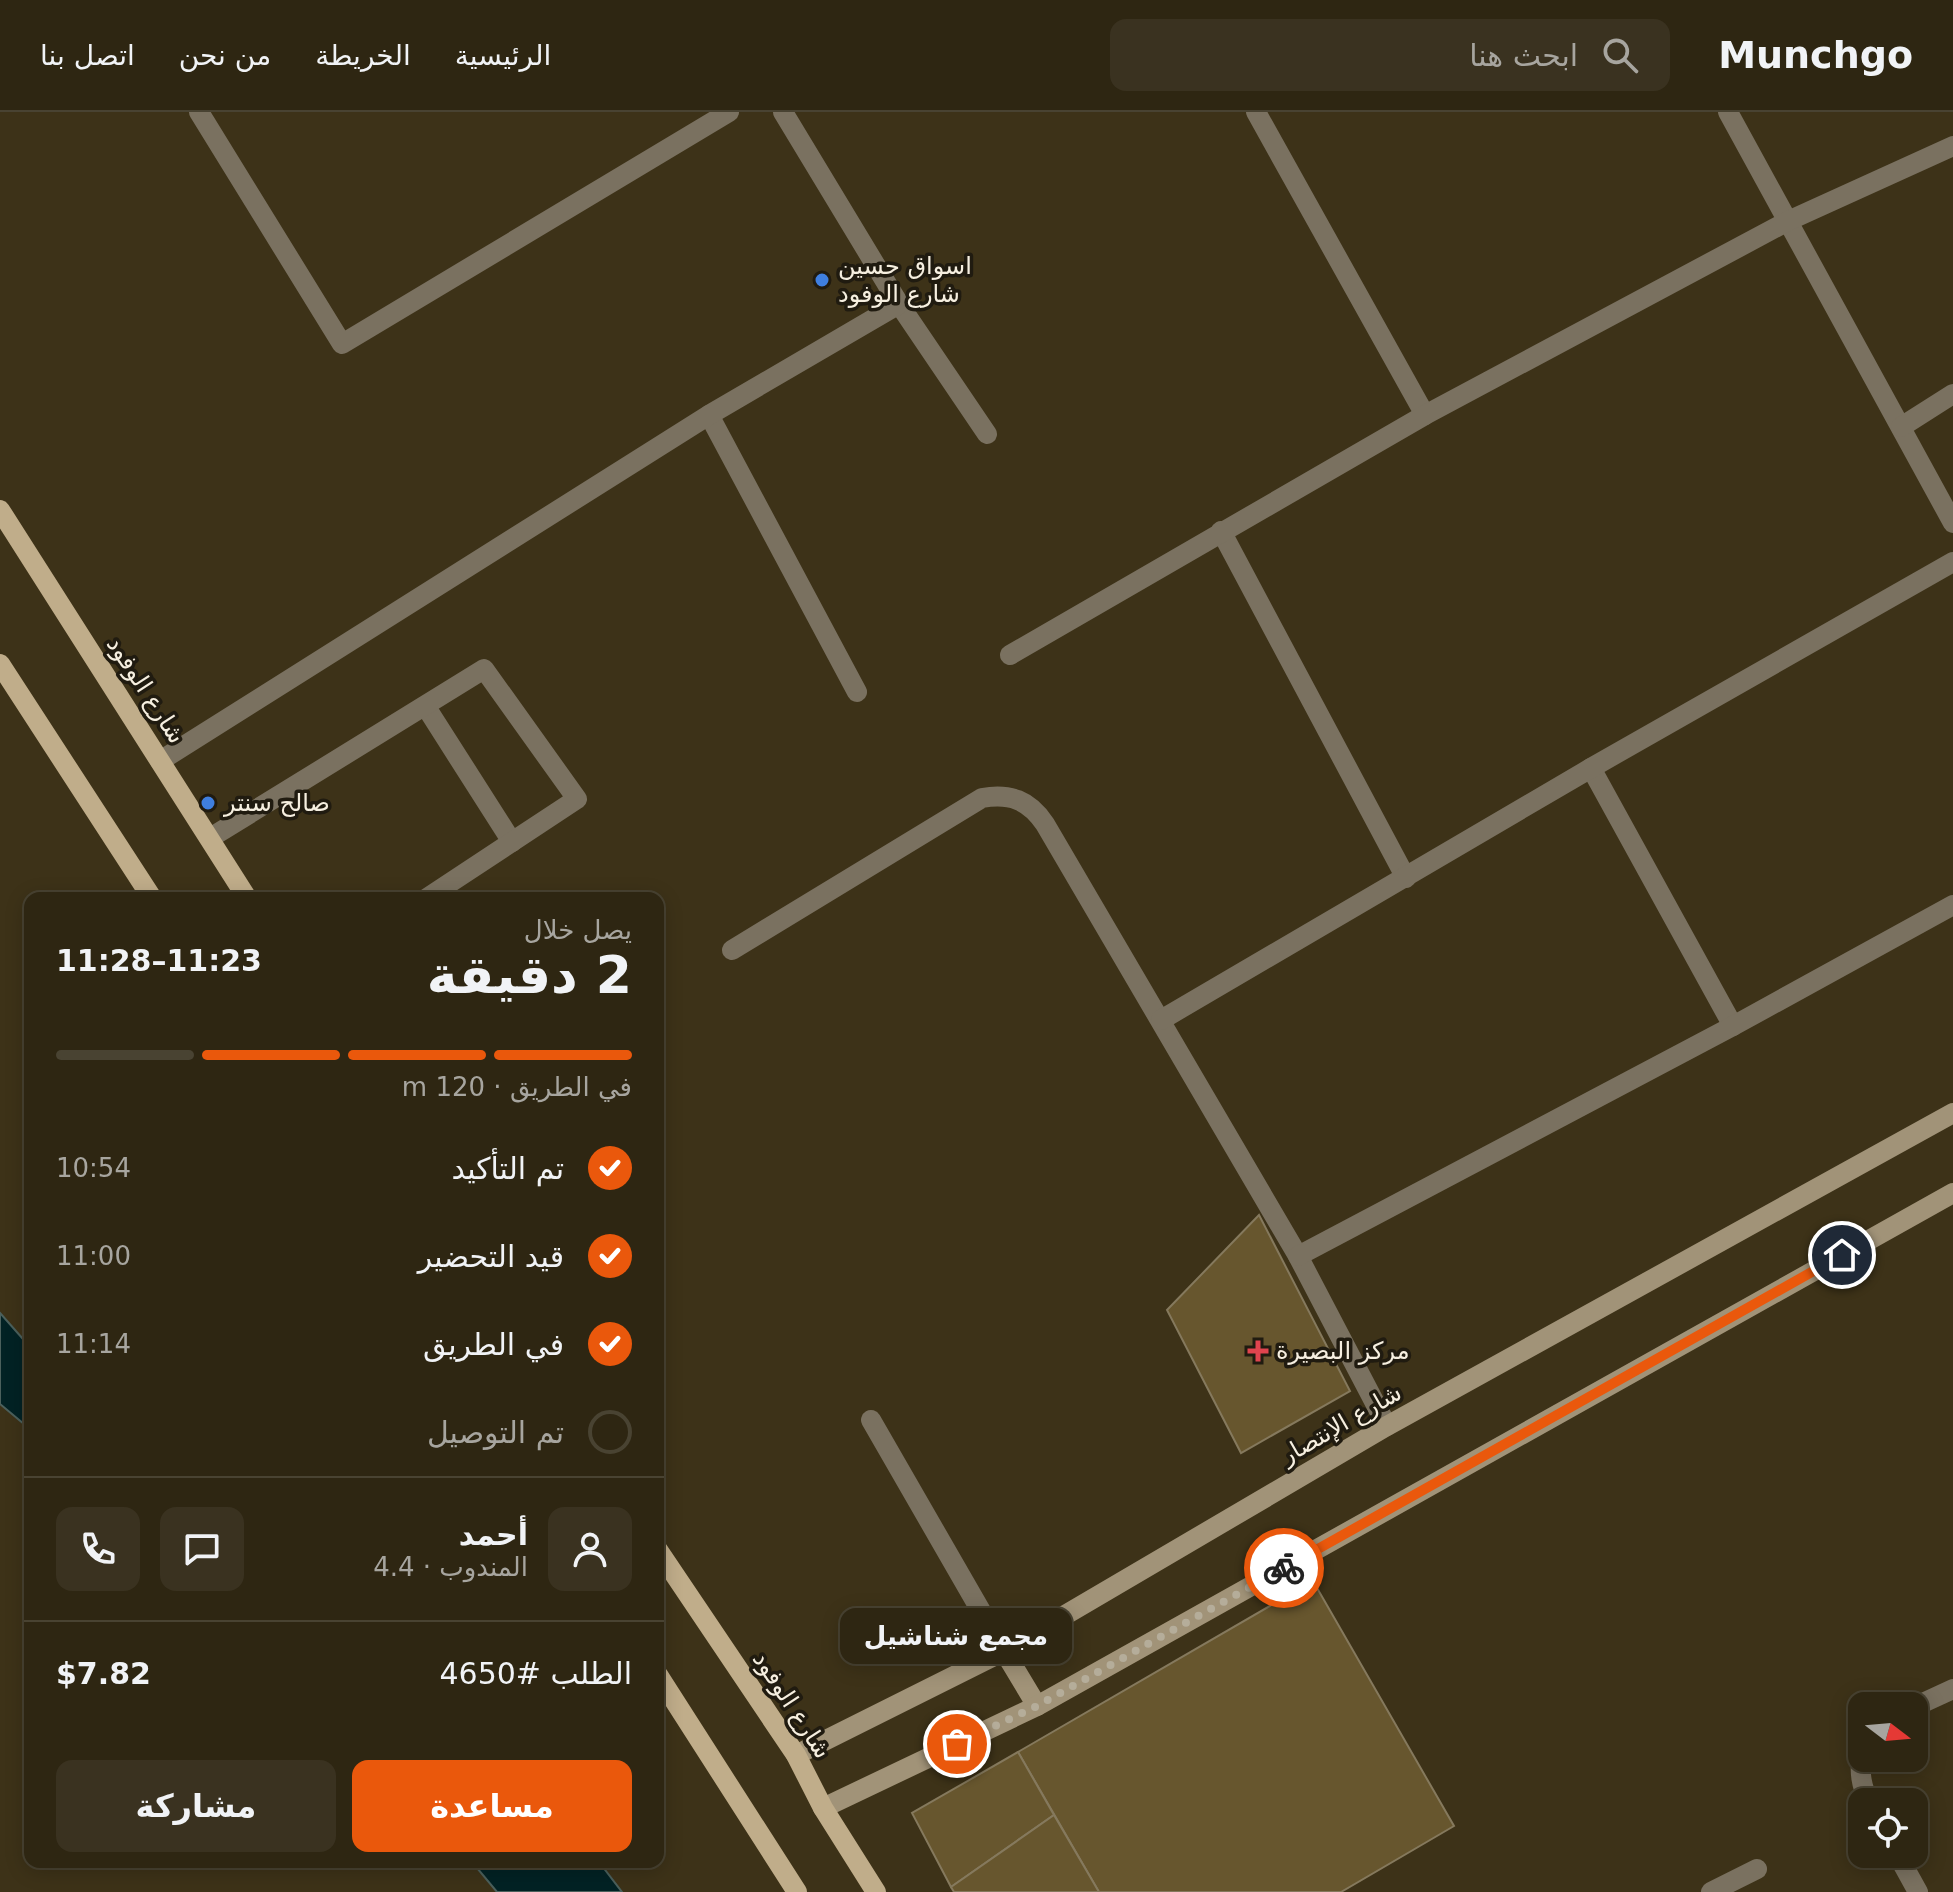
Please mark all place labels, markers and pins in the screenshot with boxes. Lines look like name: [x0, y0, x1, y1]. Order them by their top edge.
place label: اسواق حسين شارع الوفود: [838, 252, 972, 308]
marker: اسواق حسين شارع الوفود: [813, 271, 831, 289]
place label: صالح سنتر: [223, 789, 330, 817]
marker: صالح سنتر: [199, 794, 217, 812]
pin: [1808, 1221, 1876, 1289]
place label: مركز البصيرة: [1276, 1337, 1410, 1365]
marker: مركز البصيرة: [1247, 1340, 1269, 1362]
callout: مجمع شناشيل: [841, 1608, 1073, 1664]
pin: [923, 1710, 991, 1778]

